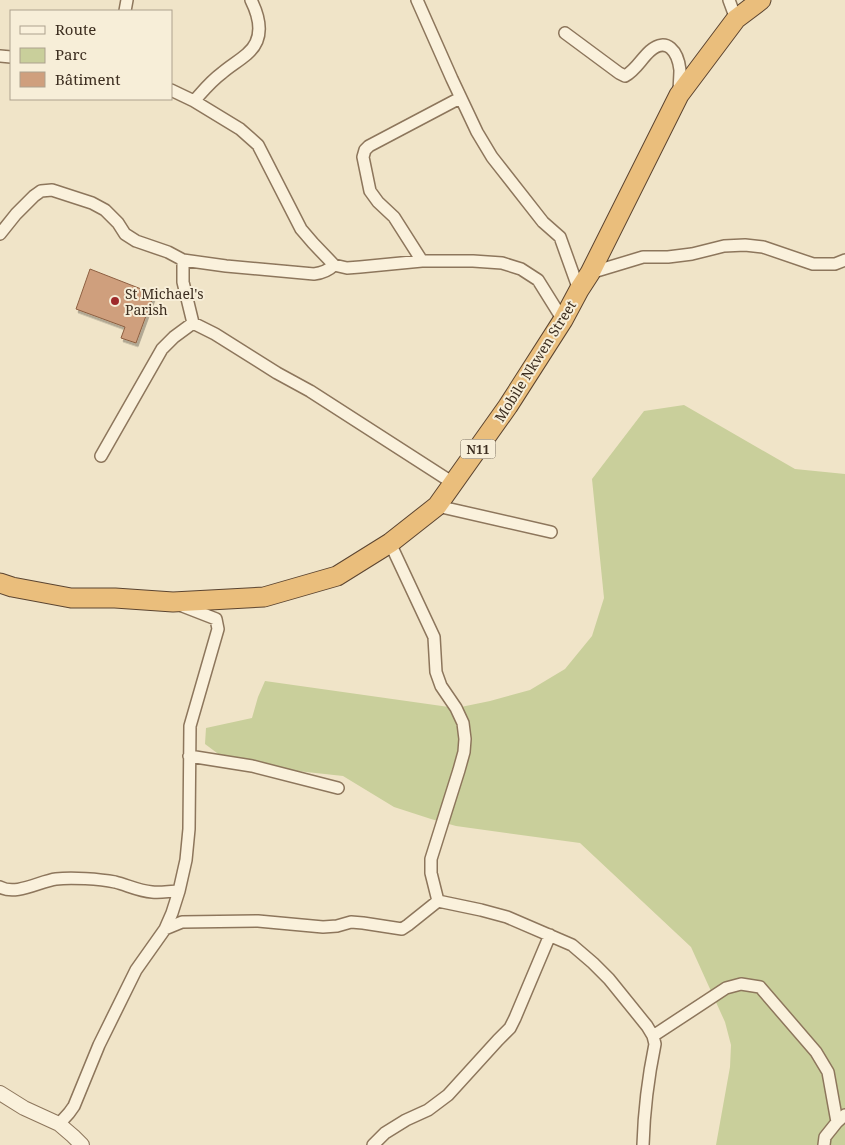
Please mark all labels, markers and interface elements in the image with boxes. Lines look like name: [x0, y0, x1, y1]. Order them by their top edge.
legend: [10, 10, 172, 100]
text: Route: [55, 19, 96, 39]
text: Parc: [55, 44, 87, 64]
text: Bâtiment: [55, 69, 121, 89]
place label: St Michael's Parish: [125, 284, 204, 319]
marker: St Michael's Parish: [109, 295, 121, 307]
street label: Mobile Nkwen Street: [490, 297, 580, 425]
road number: N11: [460, 439, 496, 458]

